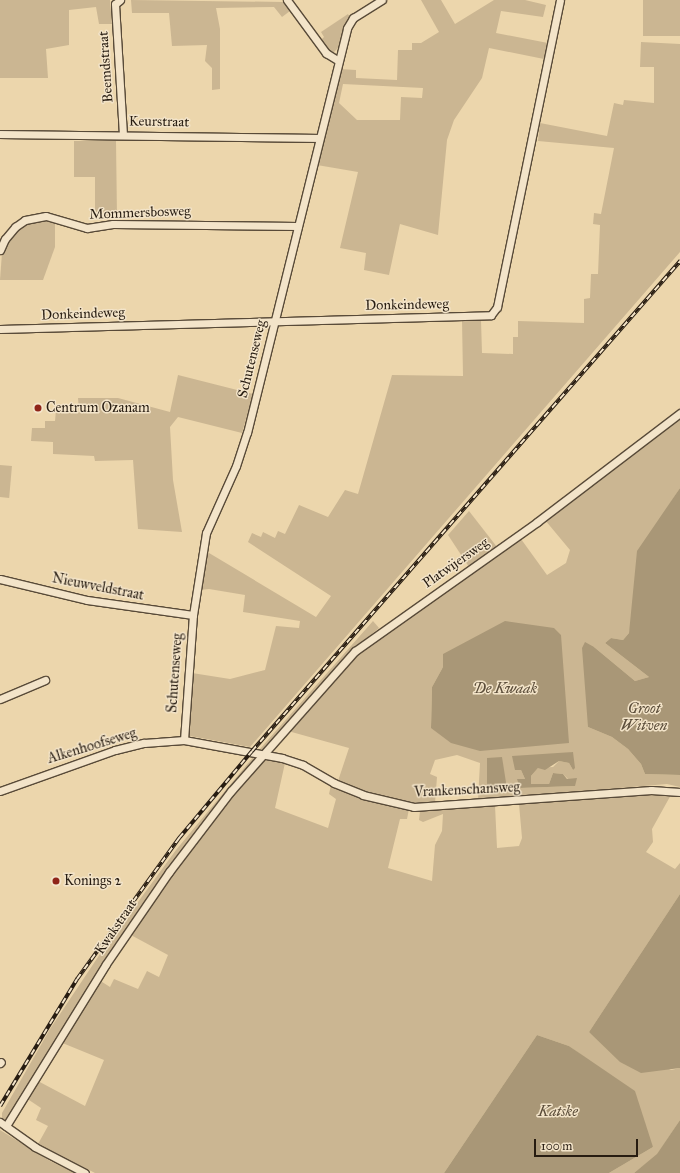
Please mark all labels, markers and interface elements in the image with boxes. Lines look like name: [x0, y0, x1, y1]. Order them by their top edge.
street label: Beemdstraat: [95, 31, 117, 103]
street label: Keurstraat: [129, 113, 189, 131]
street label: Mommersbosweg: [89, 203, 191, 223]
street label: Donkeindeweg: [365, 296, 449, 314]
street label: Donkeindeweg: [41, 304, 125, 324]
street label: Schutenseweg: [234, 318, 270, 400]
place label: Centrum Ozanam: [46, 400, 150, 416]
marker: Centrum Ozanam: [33, 403, 43, 413]
street label: Platwijersweg: [420, 534, 492, 592]
street label: Nieuwveldstraat: [51, 570, 145, 604]
street label: Schutenseweg: [164, 633, 186, 713]
water label: De Kwaak: [473, 680, 537, 698]
water label: Groot Witven: [621, 699, 667, 734]
street label: Alkenhoofseweg: [46, 725, 138, 767]
street label: Vrankenschansweg: [414, 779, 520, 801]
place label: Konings 2: [64, 873, 121, 889]
marker: Konings 2: [51, 876, 61, 886]
street label: Kwakstraat: [91, 896, 141, 958]
water label: Katske: [538, 1103, 578, 1121]
scale bar: [536, 1131, 640, 1157]
text: 100 m: [541, 1139, 572, 1153]

